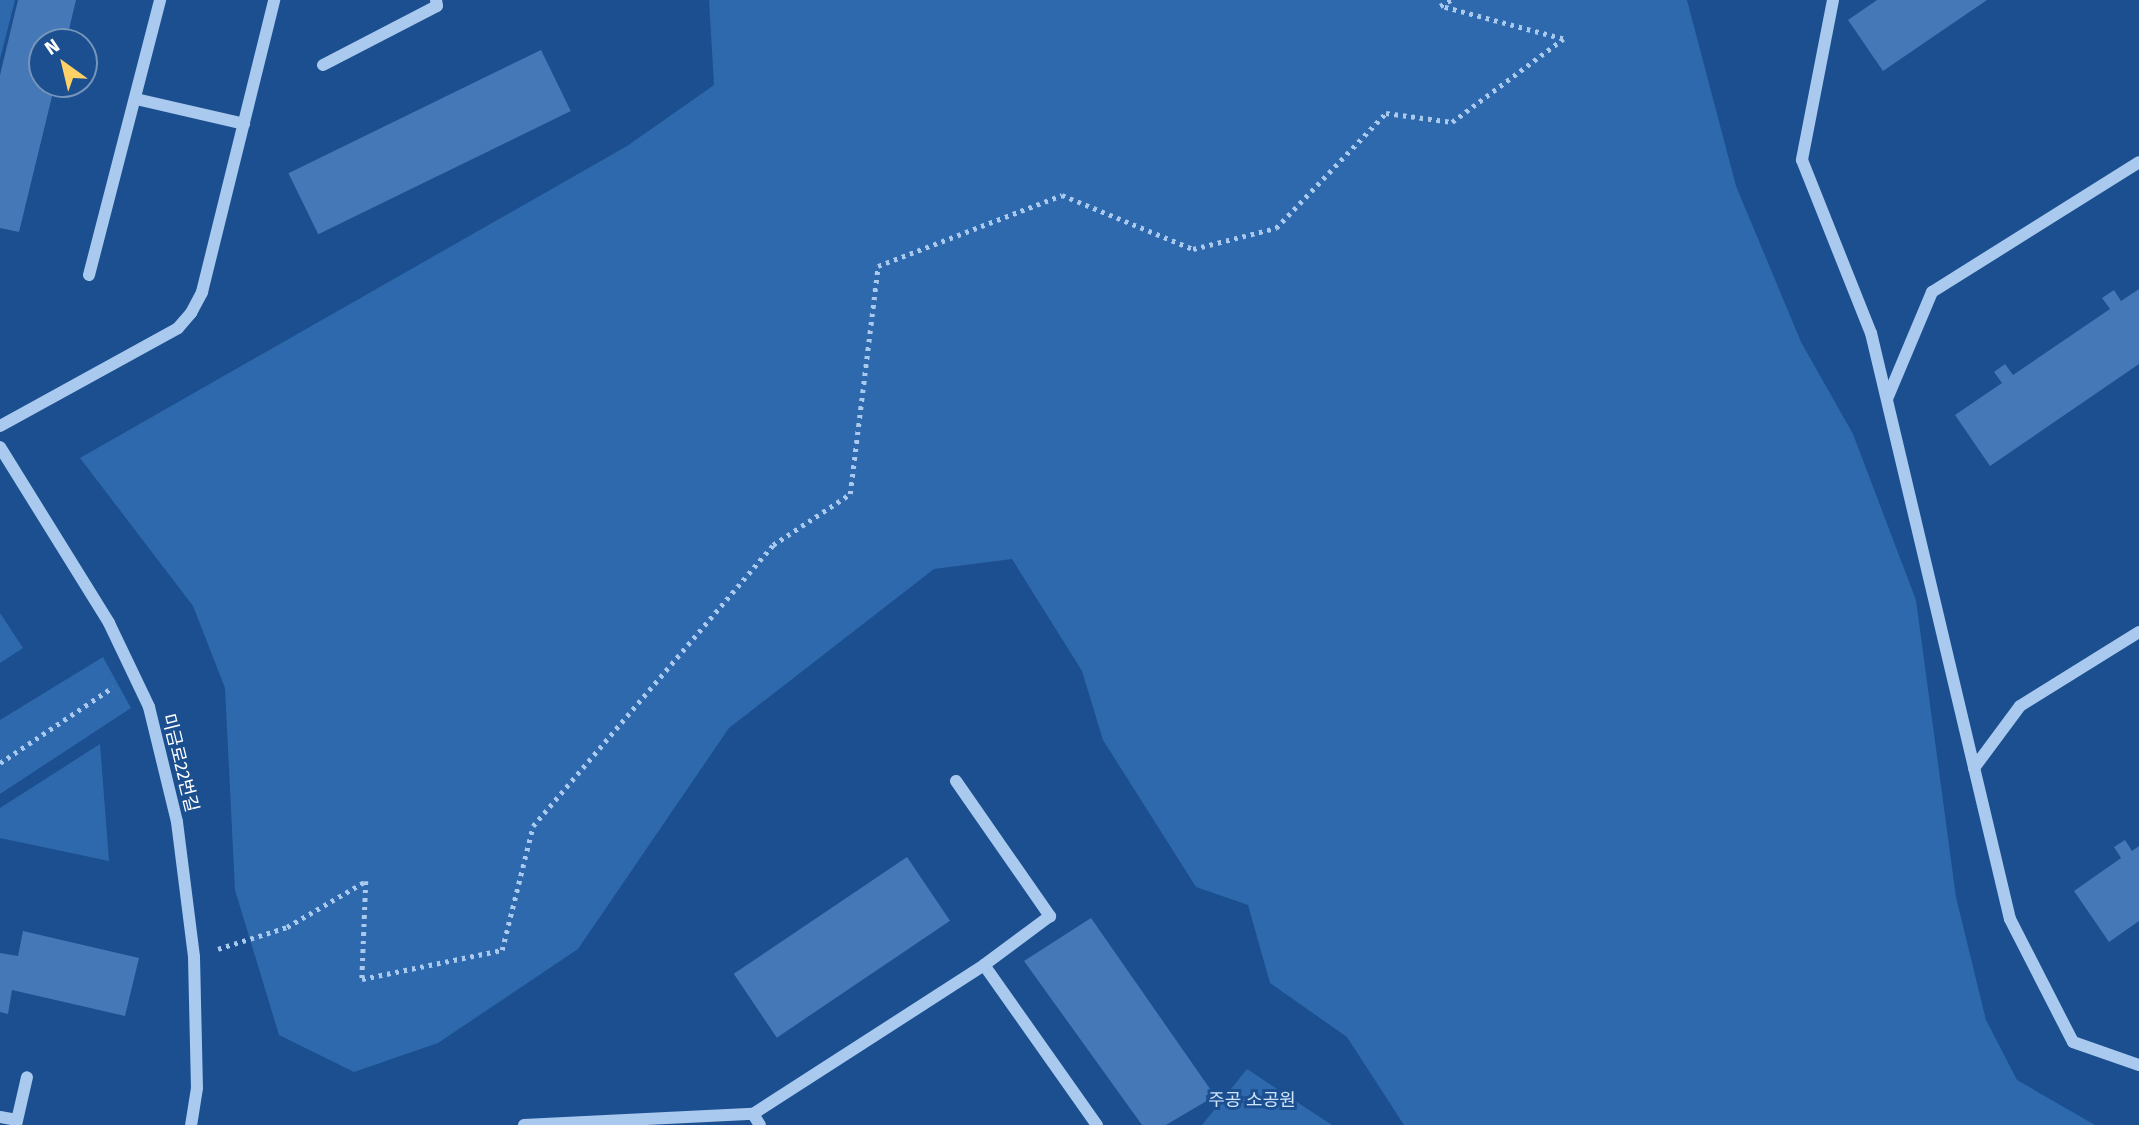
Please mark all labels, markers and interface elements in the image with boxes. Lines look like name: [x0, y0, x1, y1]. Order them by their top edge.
north arrow: [28, 28, 98, 98]
text: N: [40, 34, 64, 60]
street label: 미금로22번길: [157, 712, 203, 814]
park label: 주공 소공원: [1208, 1089, 1296, 1111]

